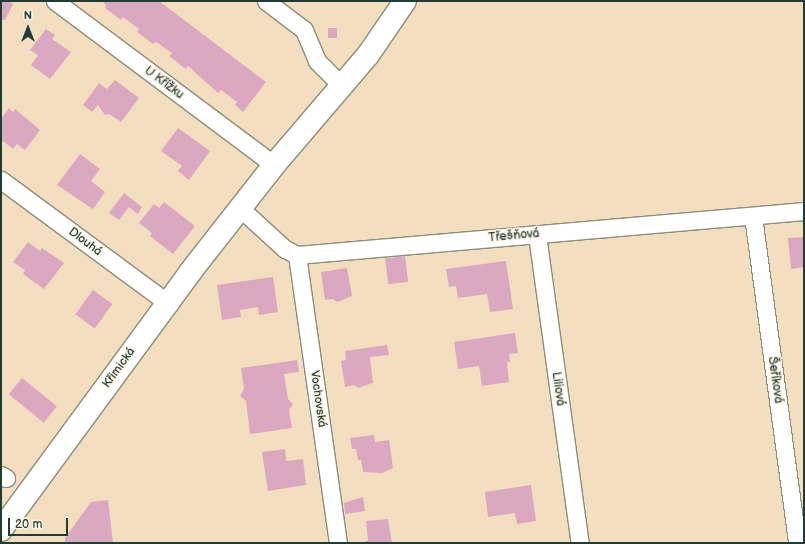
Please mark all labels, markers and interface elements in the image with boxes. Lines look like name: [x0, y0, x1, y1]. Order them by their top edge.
north arrow: [8, 8, 48, 48]
text: N: [24, 9, 32, 22]
street label: U Křížku: [142, 64, 186, 102]
street label: Dlouhá: [65, 225, 105, 259]
street label: Třešňová: [488, 227, 540, 245]
street label: Křimická: [100, 345, 138, 391]
street label: Šeříková: [765, 356, 785, 404]
street label: Vochovská: [307, 370, 329, 428]
street label: Liliová: [548, 371, 568, 407]
scale bar: [10, 510, 70, 536]
text: 20 m: [15, 517, 42, 532]

